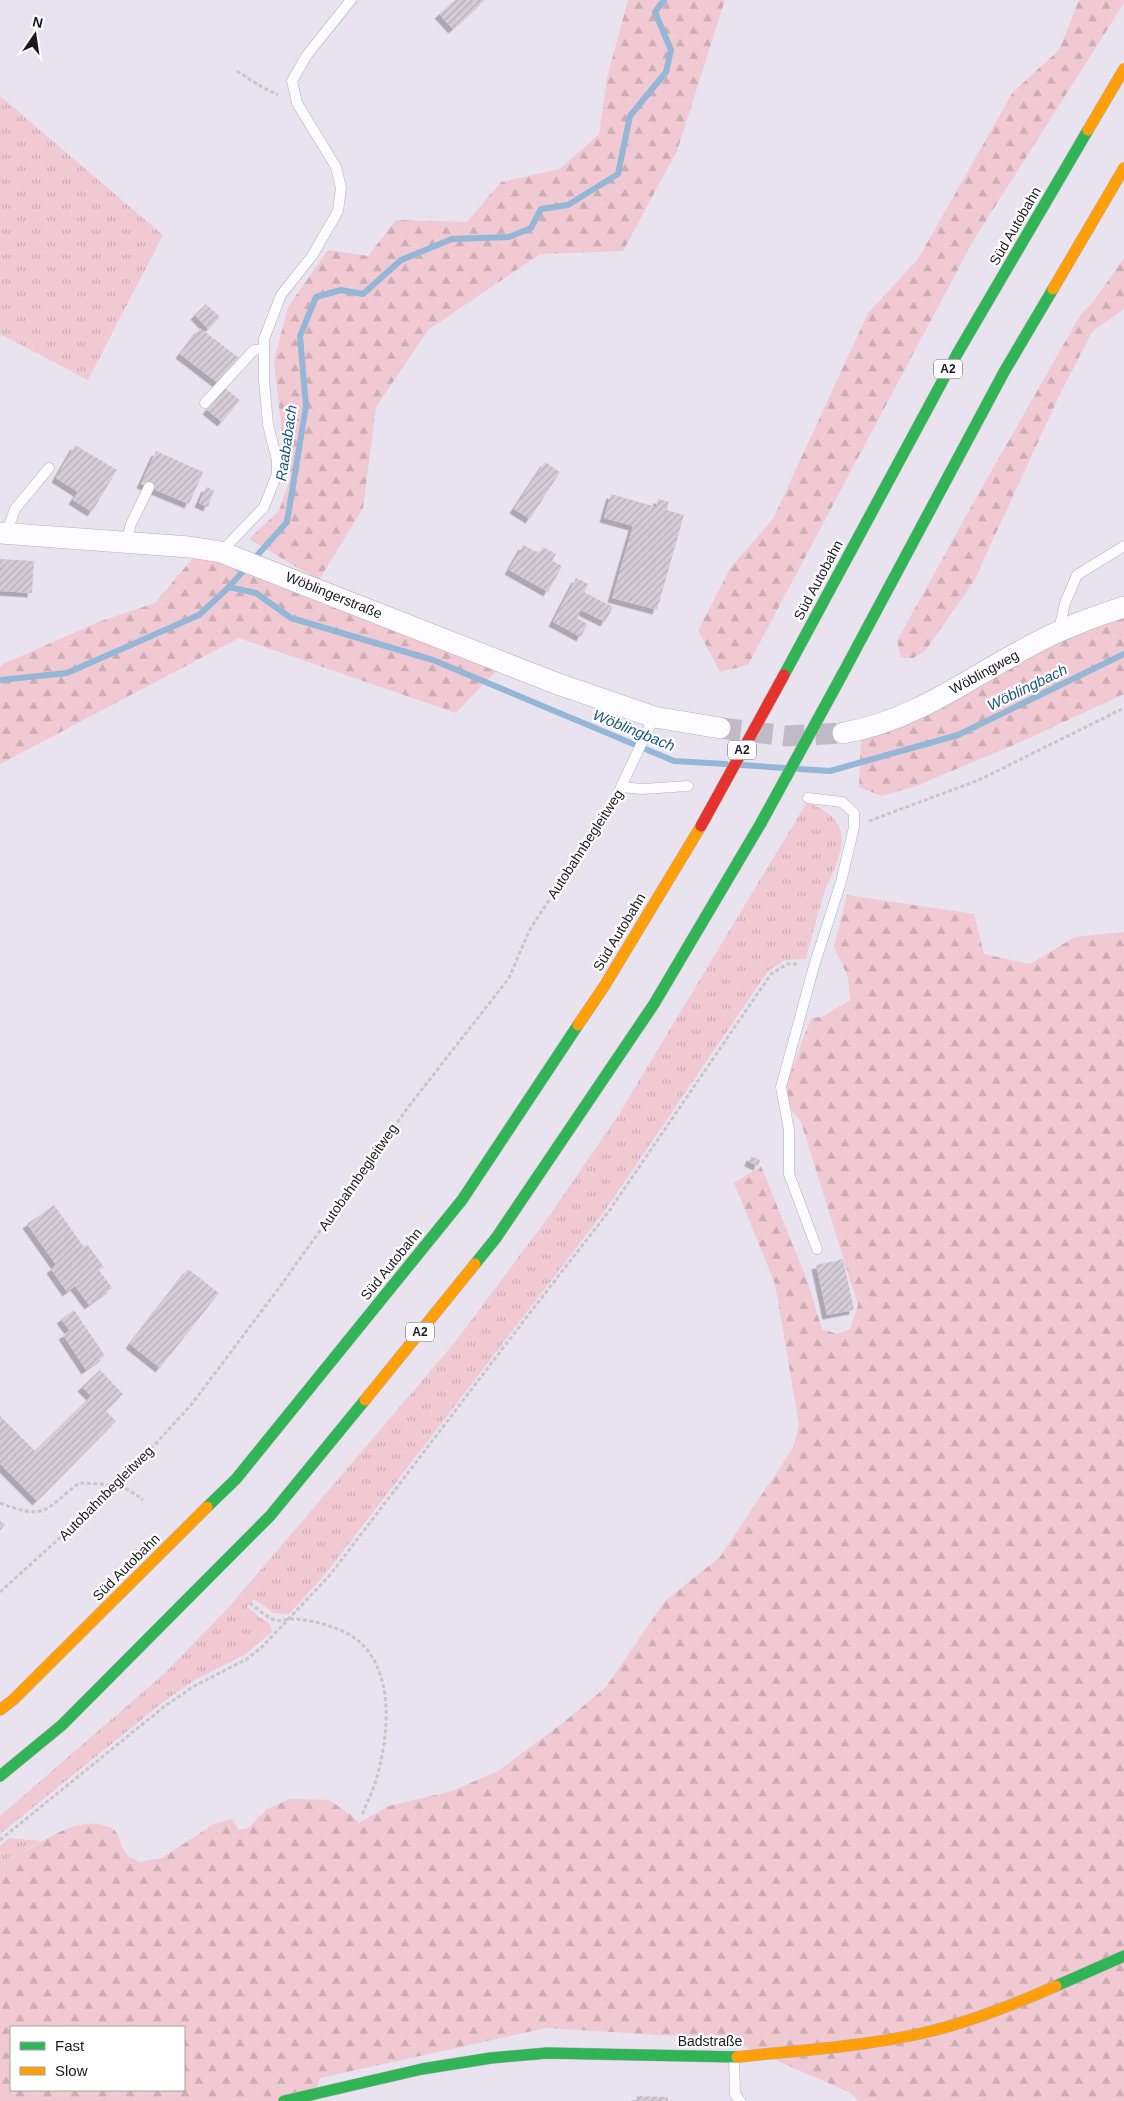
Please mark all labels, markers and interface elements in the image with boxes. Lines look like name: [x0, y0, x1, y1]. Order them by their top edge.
north arrow: [10, 10, 60, 60]
text: N: [31, 13, 45, 31]
street label: Süd Autobahn: [986, 184, 1044, 268]
road number: A2: [934, 359, 962, 378]
water label: Raababach: [272, 404, 300, 482]
street label: Süd Autobahn: [790, 537, 846, 623]
street label: Wöblingerstraße: [283, 568, 385, 622]
street label: Wöblingweg: [947, 647, 1021, 697]
water label: Wöblingbach: [984, 660, 1070, 714]
water label: Wöblingbach: [591, 706, 677, 754]
road number: A2: [728, 740, 756, 760]
street label: Autobahnbegleitweg: [544, 786, 626, 902]
street label: Süd Autobahn: [589, 890, 649, 974]
street label: Autobahnbegleitweg: [315, 1120, 401, 1234]
street label: Süd Autobahn: [357, 1225, 425, 1303]
road number: A2: [406, 1322, 434, 1341]
street label: Autobahnbegleitweg: [55, 1442, 157, 1544]
street label: Süd Autobahn: [89, 1530, 163, 1604]
legend: [10, 2026, 185, 2091]
street label: Badstraße: [678, 2033, 743, 2049]
text: Fast: [55, 2037, 85, 2054]
text: Slow: [55, 2062, 88, 2079]

